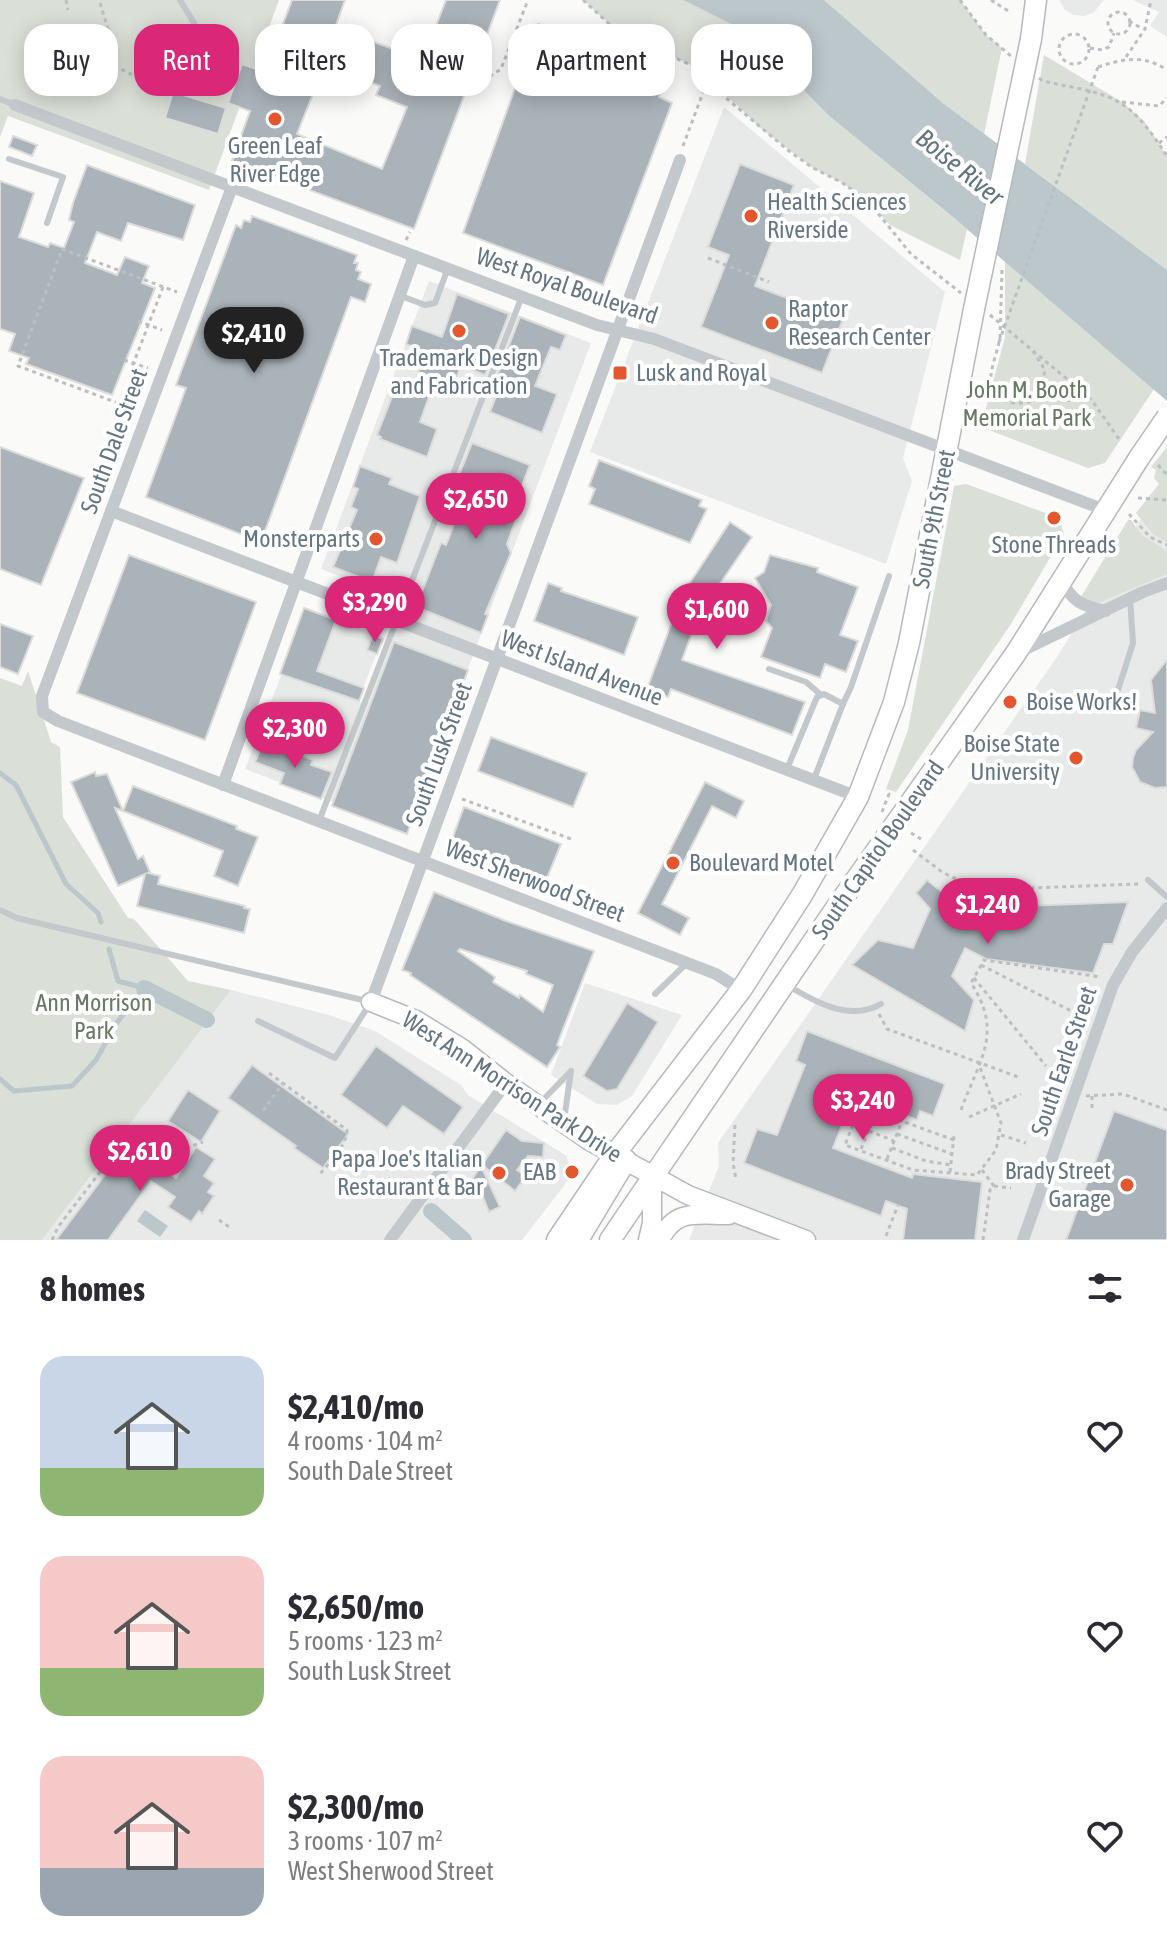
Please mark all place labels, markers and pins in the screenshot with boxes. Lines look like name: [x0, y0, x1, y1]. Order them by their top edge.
marker: Green Leaf River Edge: [266, 110, 284, 128]
place label: Green Leaf River Edge: [228, 132, 323, 187]
place label: Health Sciences Riverside: [767, 188, 906, 243]
marker: Health Sciences Riverside: [742, 207, 760, 225]
place label: Raptor Research Center: [788, 295, 931, 350]
pin: $2,410: [189, 307, 319, 375]
marker: Raptor Research Center: [763, 314, 781, 332]
marker: Trademark Design and Fabrication: [450, 322, 468, 340]
place label: Trademark Design and Fabrication: [380, 344, 538, 399]
place label: Lusk and Royal: [636, 359, 768, 386]
marker: Lusk and Royal: [611, 364, 629, 382]
pin: $2,650: [411, 473, 541, 541]
marker: Stone Threads: [1045, 509, 1063, 527]
place label: Monsterparts: [243, 525, 360, 552]
marker: Monsterparts: [367, 530, 385, 548]
place label: Stone Threads: [992, 531, 1116, 558]
pin: $3,290: [310, 576, 440, 644]
pin: $1,600: [652, 583, 782, 651]
place label: Boise Works!: [1026, 688, 1137, 715]
marker: Boise Works!: [1001, 693, 1019, 711]
pin: $2,300: [230, 702, 360, 770]
place label: Boise State University: [963, 730, 1060, 785]
marker: Boise State University: [1067, 749, 1085, 767]
place label: Boulevard Motel: [689, 849, 835, 876]
marker: Boulevard Motel: [664, 854, 682, 872]
pin: $1,240: [923, 878, 1053, 946]
pin: $3,240: [798, 1074, 928, 1142]
pin: $2,610: [75, 1125, 205, 1193]
place label: Papa Joe's Italian Restaurant & Bar: [331, 1145, 484, 1200]
place label: Brady Street Garage: [1005, 1157, 1111, 1212]
place label: EAB: [523, 1158, 557, 1185]
marker: EAB: [563, 1163, 581, 1181]
marker: Papa Joe's Italian Restaurant & Bar: [490, 1164, 508, 1182]
marker: Brady Street Garage: [1118, 1176, 1136, 1194]

